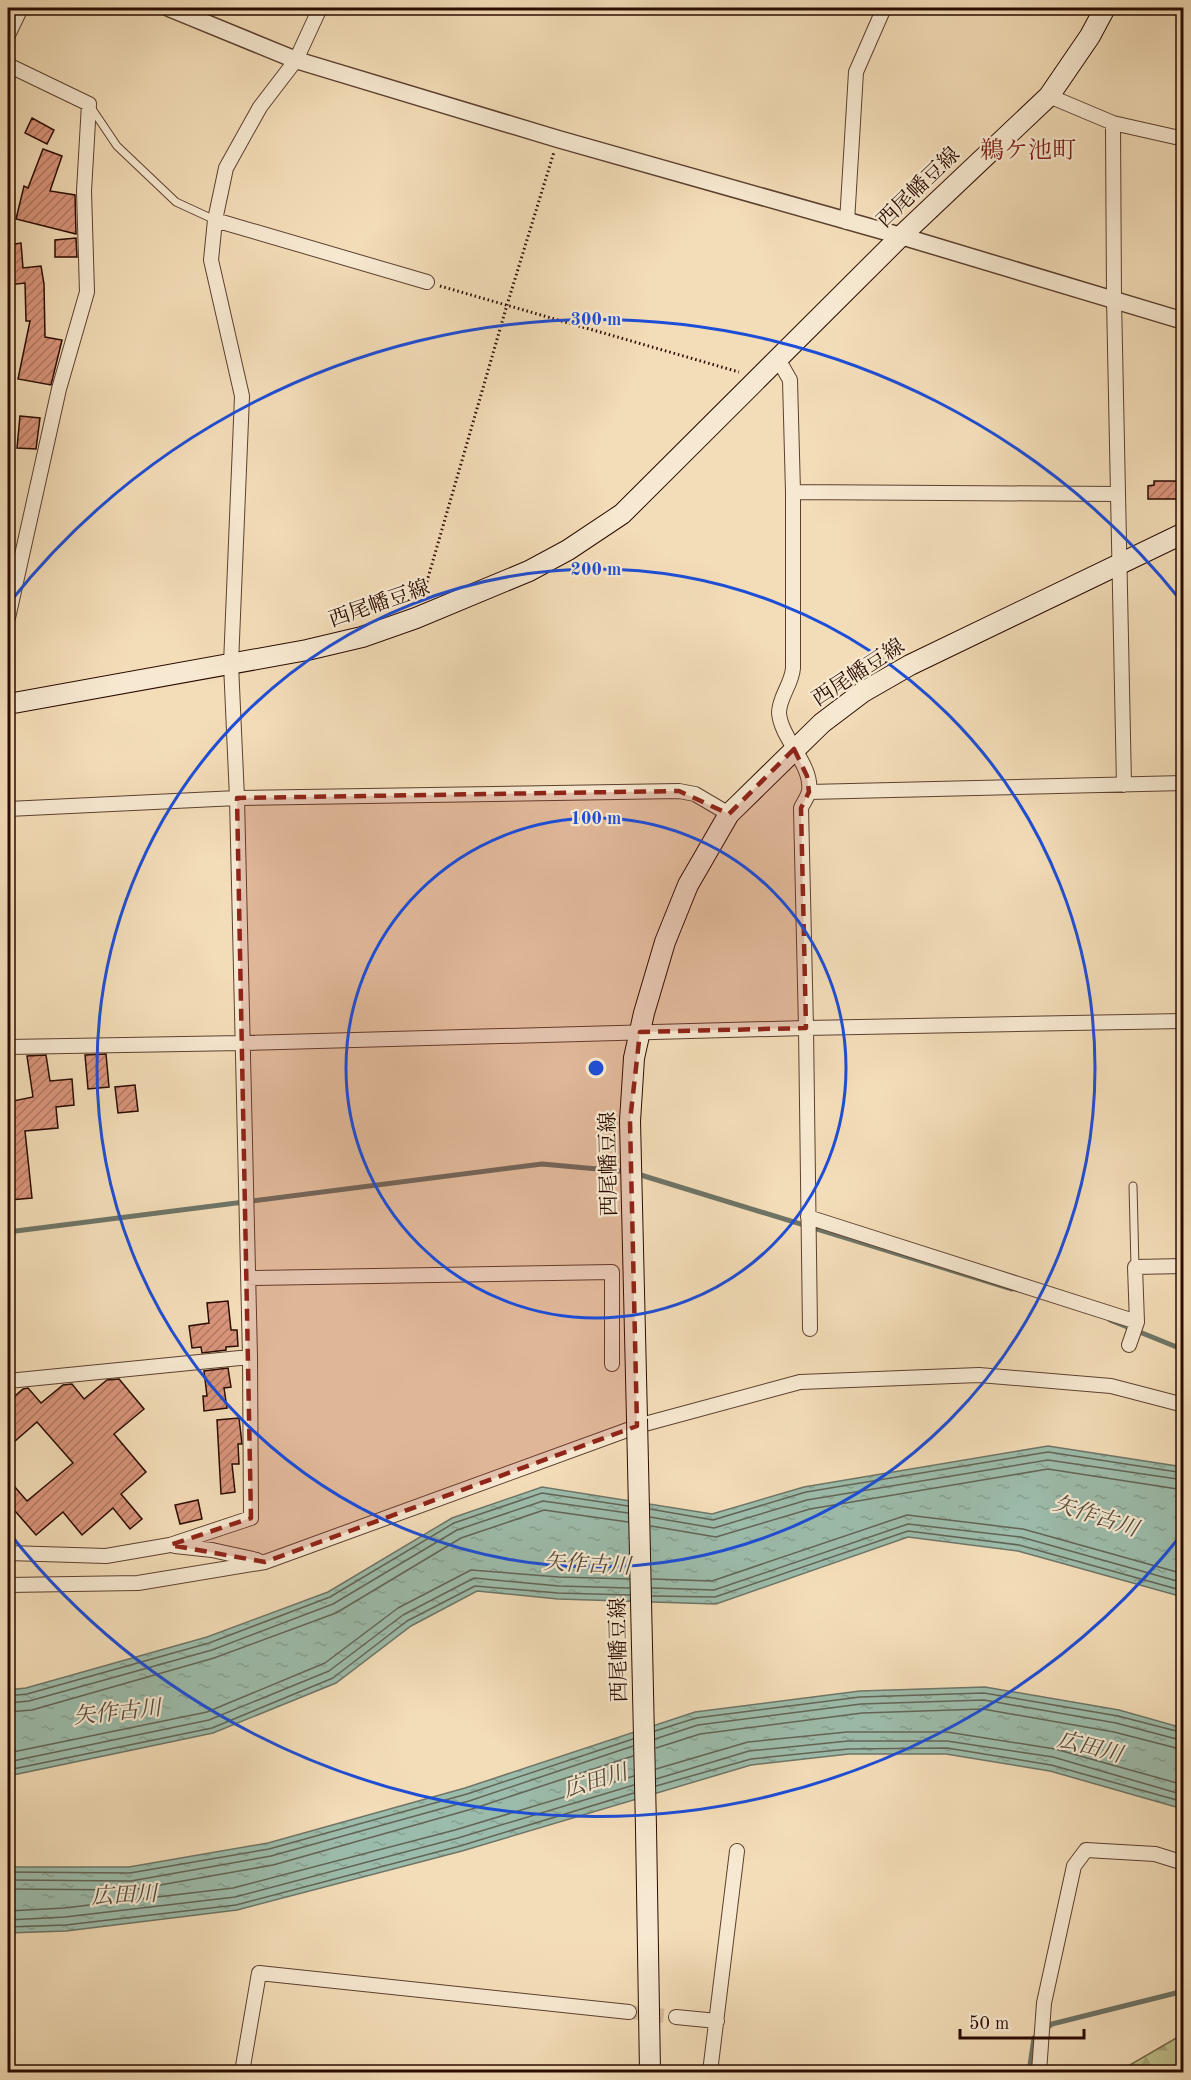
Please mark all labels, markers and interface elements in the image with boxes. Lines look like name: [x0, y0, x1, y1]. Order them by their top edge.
district label: 鵜ケ池町: [980, 137, 1076, 164]
street label: 西尾幡豆線: [873, 143, 964, 232]
text: 300 m: [571, 311, 621, 329]
text: 200 m: [571, 561, 621, 579]
street label: 西尾幡豆線: [326, 576, 433, 631]
street label: 西尾幡豆線: [808, 634, 909, 711]
text: 100 m: [571, 810, 621, 828]
centre of rings: [586, 1058, 606, 1078]
street label: 西尾幡豆線: [596, 1111, 621, 1217]
water label: 矢作古川: [1050, 1491, 1143, 1542]
water label: 矢作古川: [542, 1550, 634, 1578]
street label: 西尾幡豆線: [606, 1597, 631, 1703]
water label: 矢作古川: [72, 1695, 164, 1729]
water label: 広田川: [1055, 1727, 1127, 1767]
water label: 広田川: [560, 1759, 632, 1802]
water label: 広田川: [90, 1881, 160, 1909]
scale bar: [960, 2002, 1084, 2040]
text: 50 m: [969, 2015, 1009, 2033]

